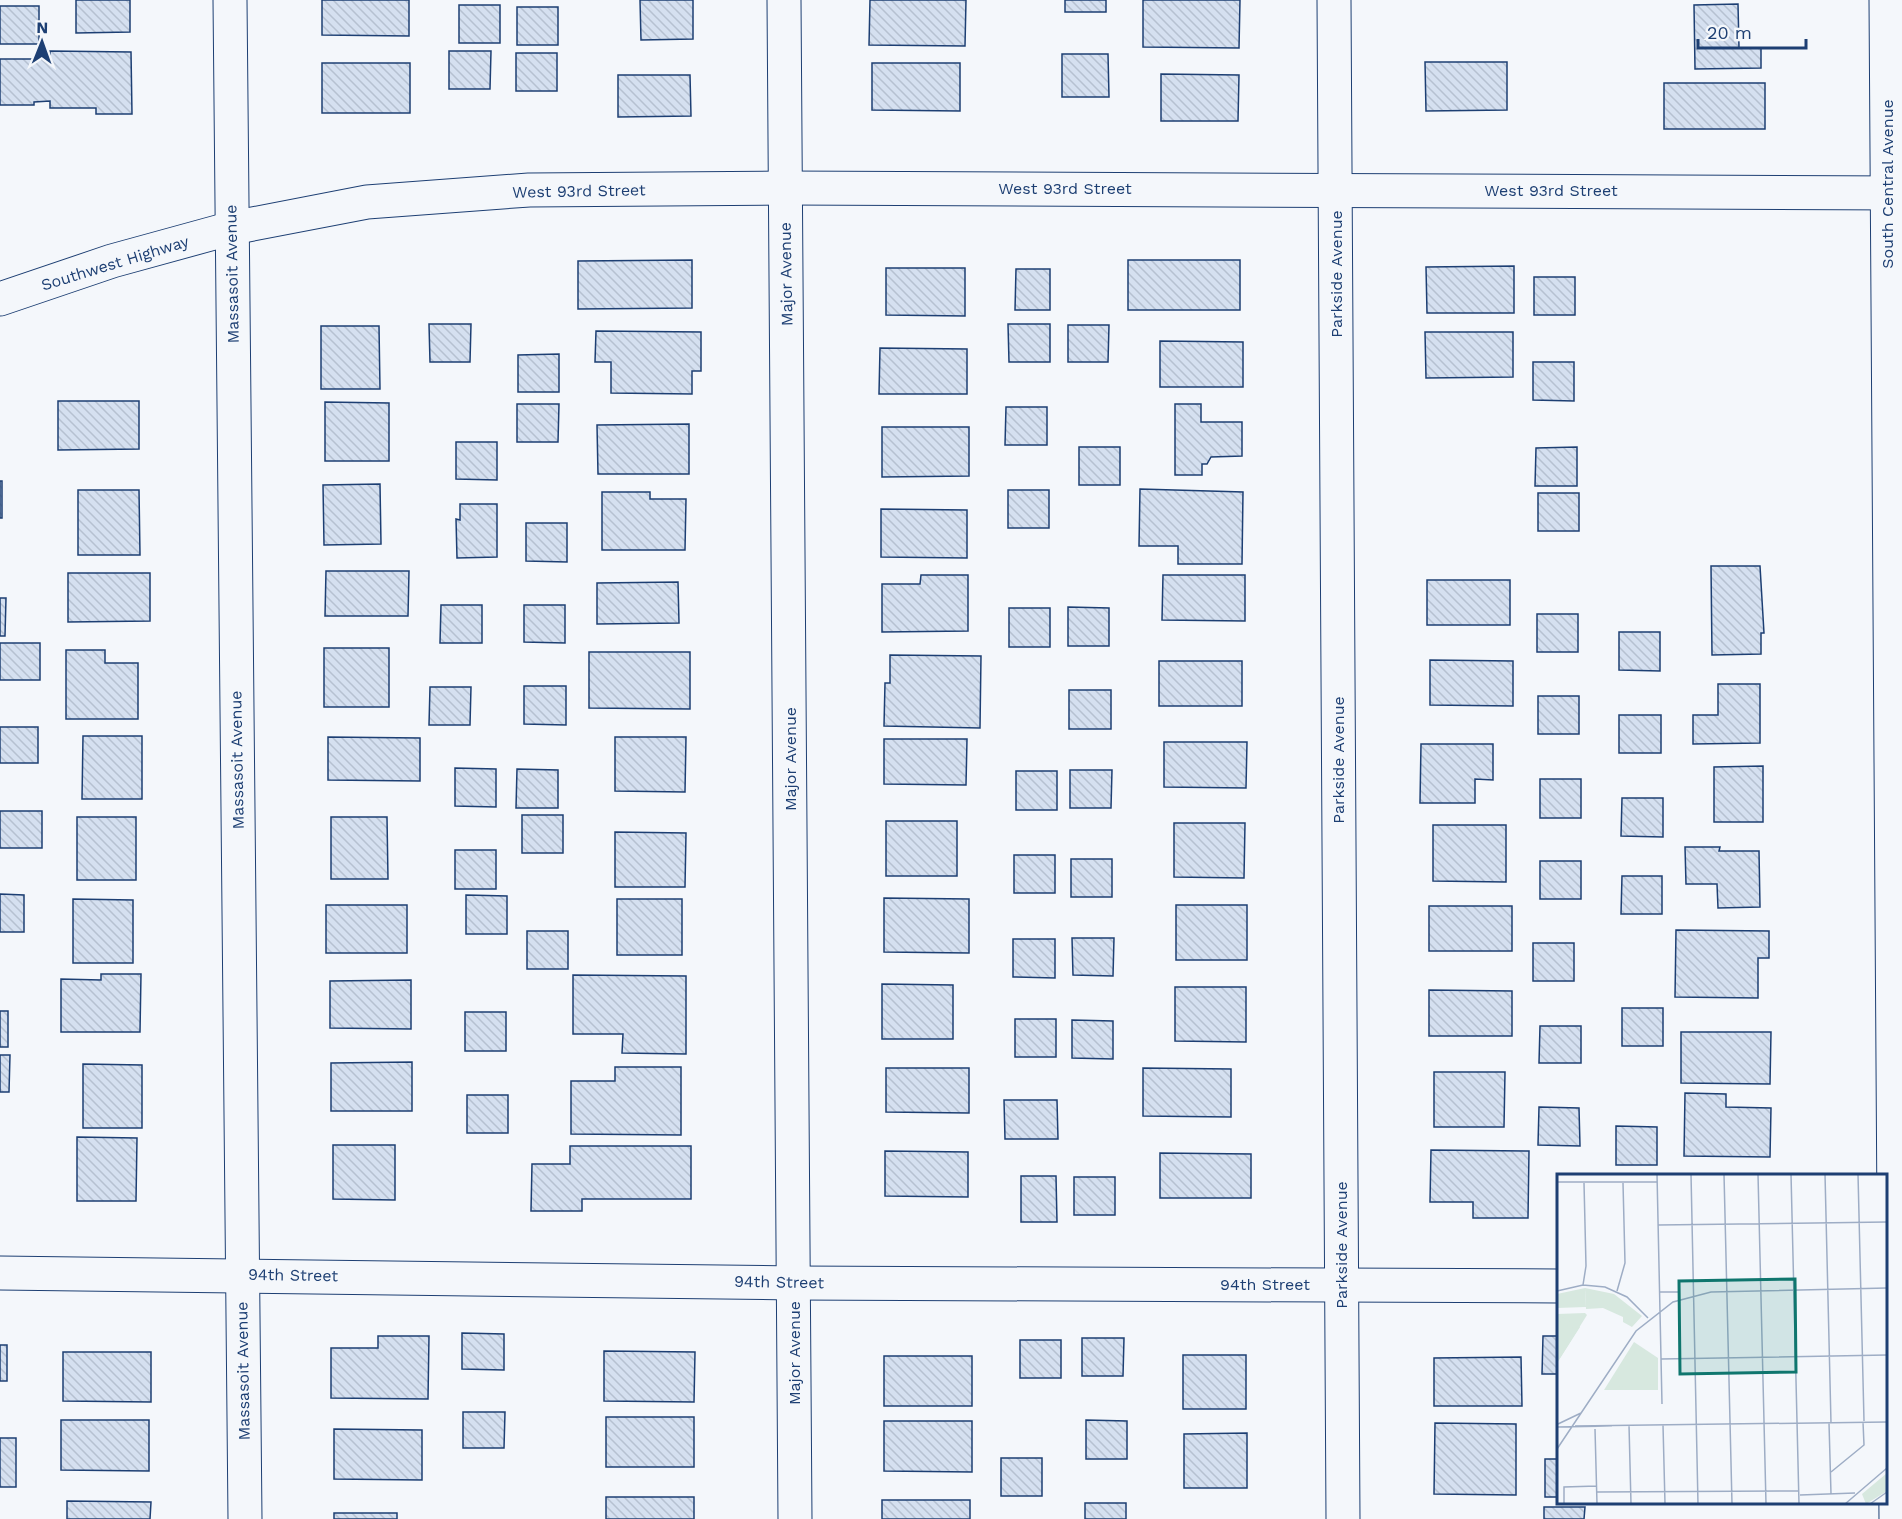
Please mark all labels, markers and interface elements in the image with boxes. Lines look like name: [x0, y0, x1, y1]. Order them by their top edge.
north arrow: [12, 12, 72, 72]
scale bar: [1698, 12, 1806, 50]
text: N: [36, 18, 48, 37]
text: 20 m: [1707, 22, 1752, 43]
street label: South Central Avenue: [1878, 99, 1897, 269]
street label: West 93rd Street: [998, 179, 1132, 198]
street label: West 93rd Street: [512, 180, 646, 202]
street label: West 93rd Street: [1484, 181, 1618, 200]
street label: Massasoit Avenue: [221, 204, 243, 344]
street label: Parkside Avenue: [1327, 210, 1346, 338]
street label: Major Avenue: [776, 222, 796, 326]
street label: Southwest Highway: [39, 231, 192, 295]
street label: Massasoit Avenue: [226, 690, 248, 830]
street label: Parkside Avenue: [1329, 696, 1348, 824]
street label: Major Avenue: [781, 707, 800, 811]
inset map: [1557, 1174, 1887, 1504]
street label: Parkside Avenue: [1332, 1181, 1351, 1309]
street label: 94th Street: [248, 1265, 338, 1285]
street label: 94th Street: [734, 1272, 824, 1292]
street label: 94th Street: [1220, 1275, 1310, 1294]
street label: Massasoit Avenue: [232, 1301, 254, 1441]
street label: Major Avenue: [785, 1301, 804, 1405]

